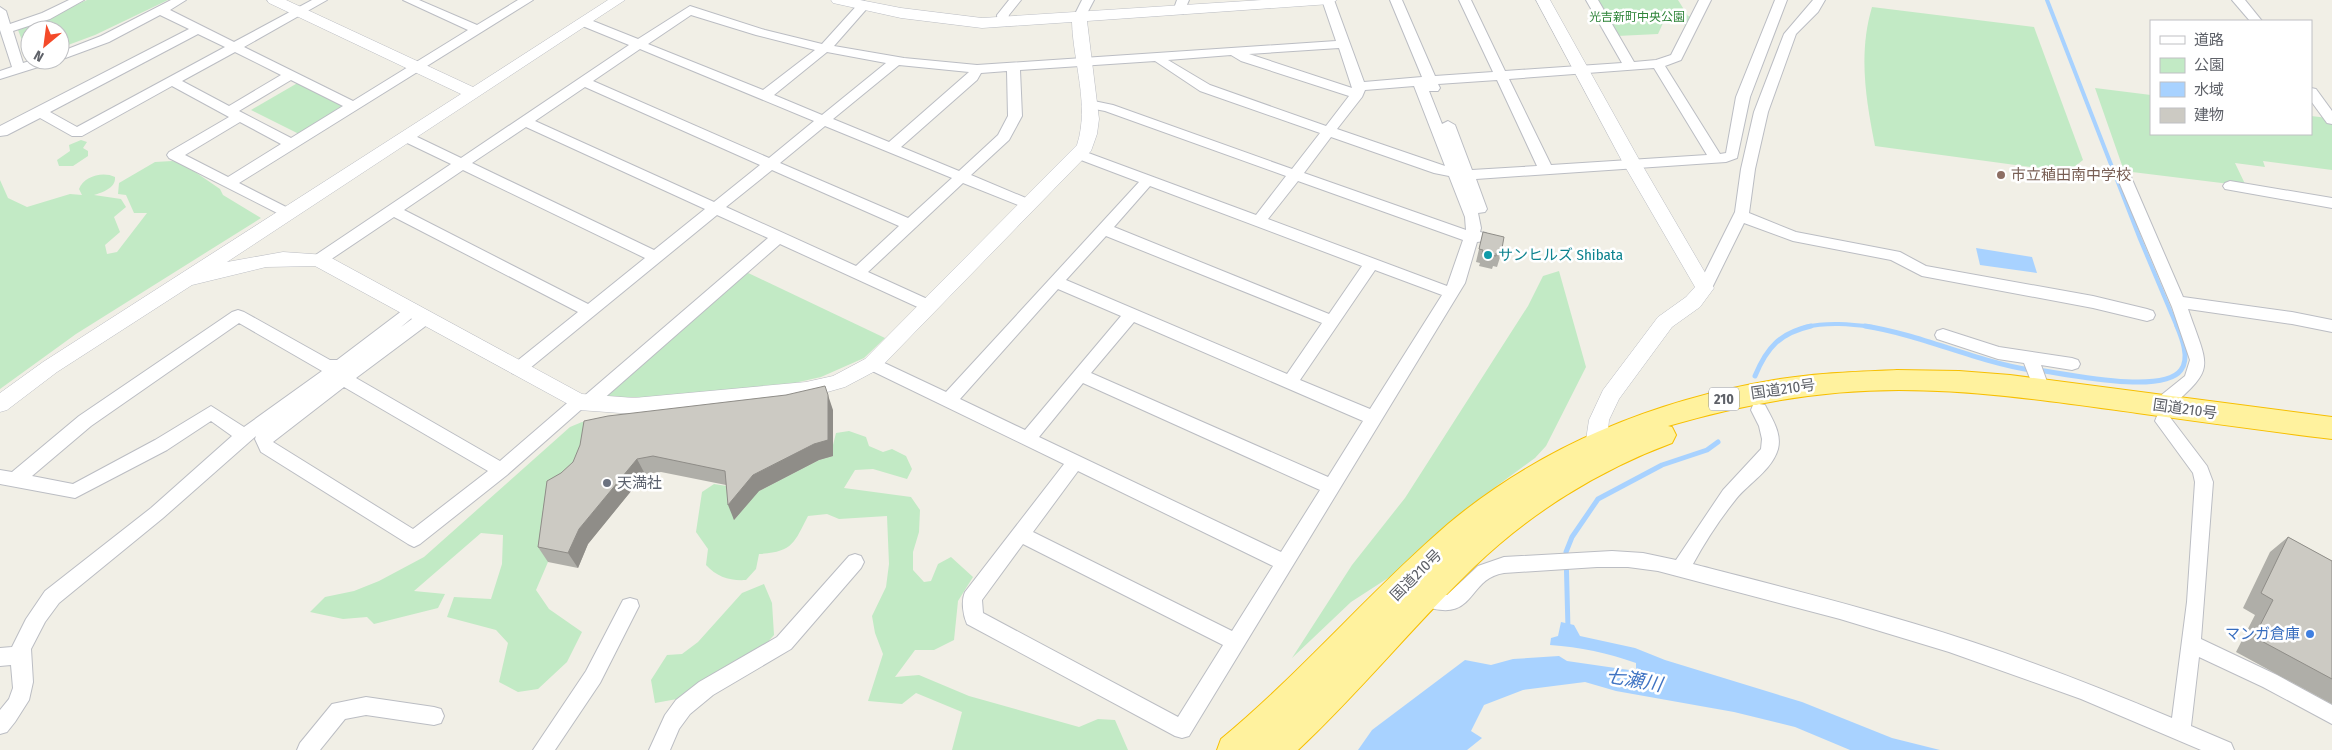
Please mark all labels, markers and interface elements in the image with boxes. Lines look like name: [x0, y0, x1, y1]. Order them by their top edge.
park label: 光吉新町中央公園: [1589, 10, 1685, 24]
north arrow: [20, 20, 70, 70]
legend: [2150, 20, 2312, 135]
text: 道路: [2194, 31, 2224, 49]
text: N: [31, 46, 47, 65]
text: 公園: [2194, 56, 2224, 74]
text: 水域: [2194, 81, 2224, 99]
text: 建物: [2194, 106, 2224, 124]
place label: 市立稙田南中学校: [2011, 166, 2131, 184]
marker: 市立稙田南中学校: [1995, 169, 2007, 181]
place label: サンヒルズ Shibata: [1498, 246, 1623, 264]
marker: サンヒルズ Shibata: [1482, 249, 1494, 261]
street label: 国道210号: [1750, 376, 1816, 402]
road number: 210: [1709, 388, 1739, 410]
street label: 国道210号: [2152, 396, 2218, 422]
place label: 天満社: [617, 474, 662, 492]
marker: 天満社: [601, 477, 613, 489]
street label: 国道210号: [1387, 546, 1445, 604]
place label: マンガ倉庫: [2225, 625, 2300, 643]
marker: マンガ倉庫: [2304, 628, 2316, 640]
water label: 七瀬川: [1604, 664, 1666, 697]

